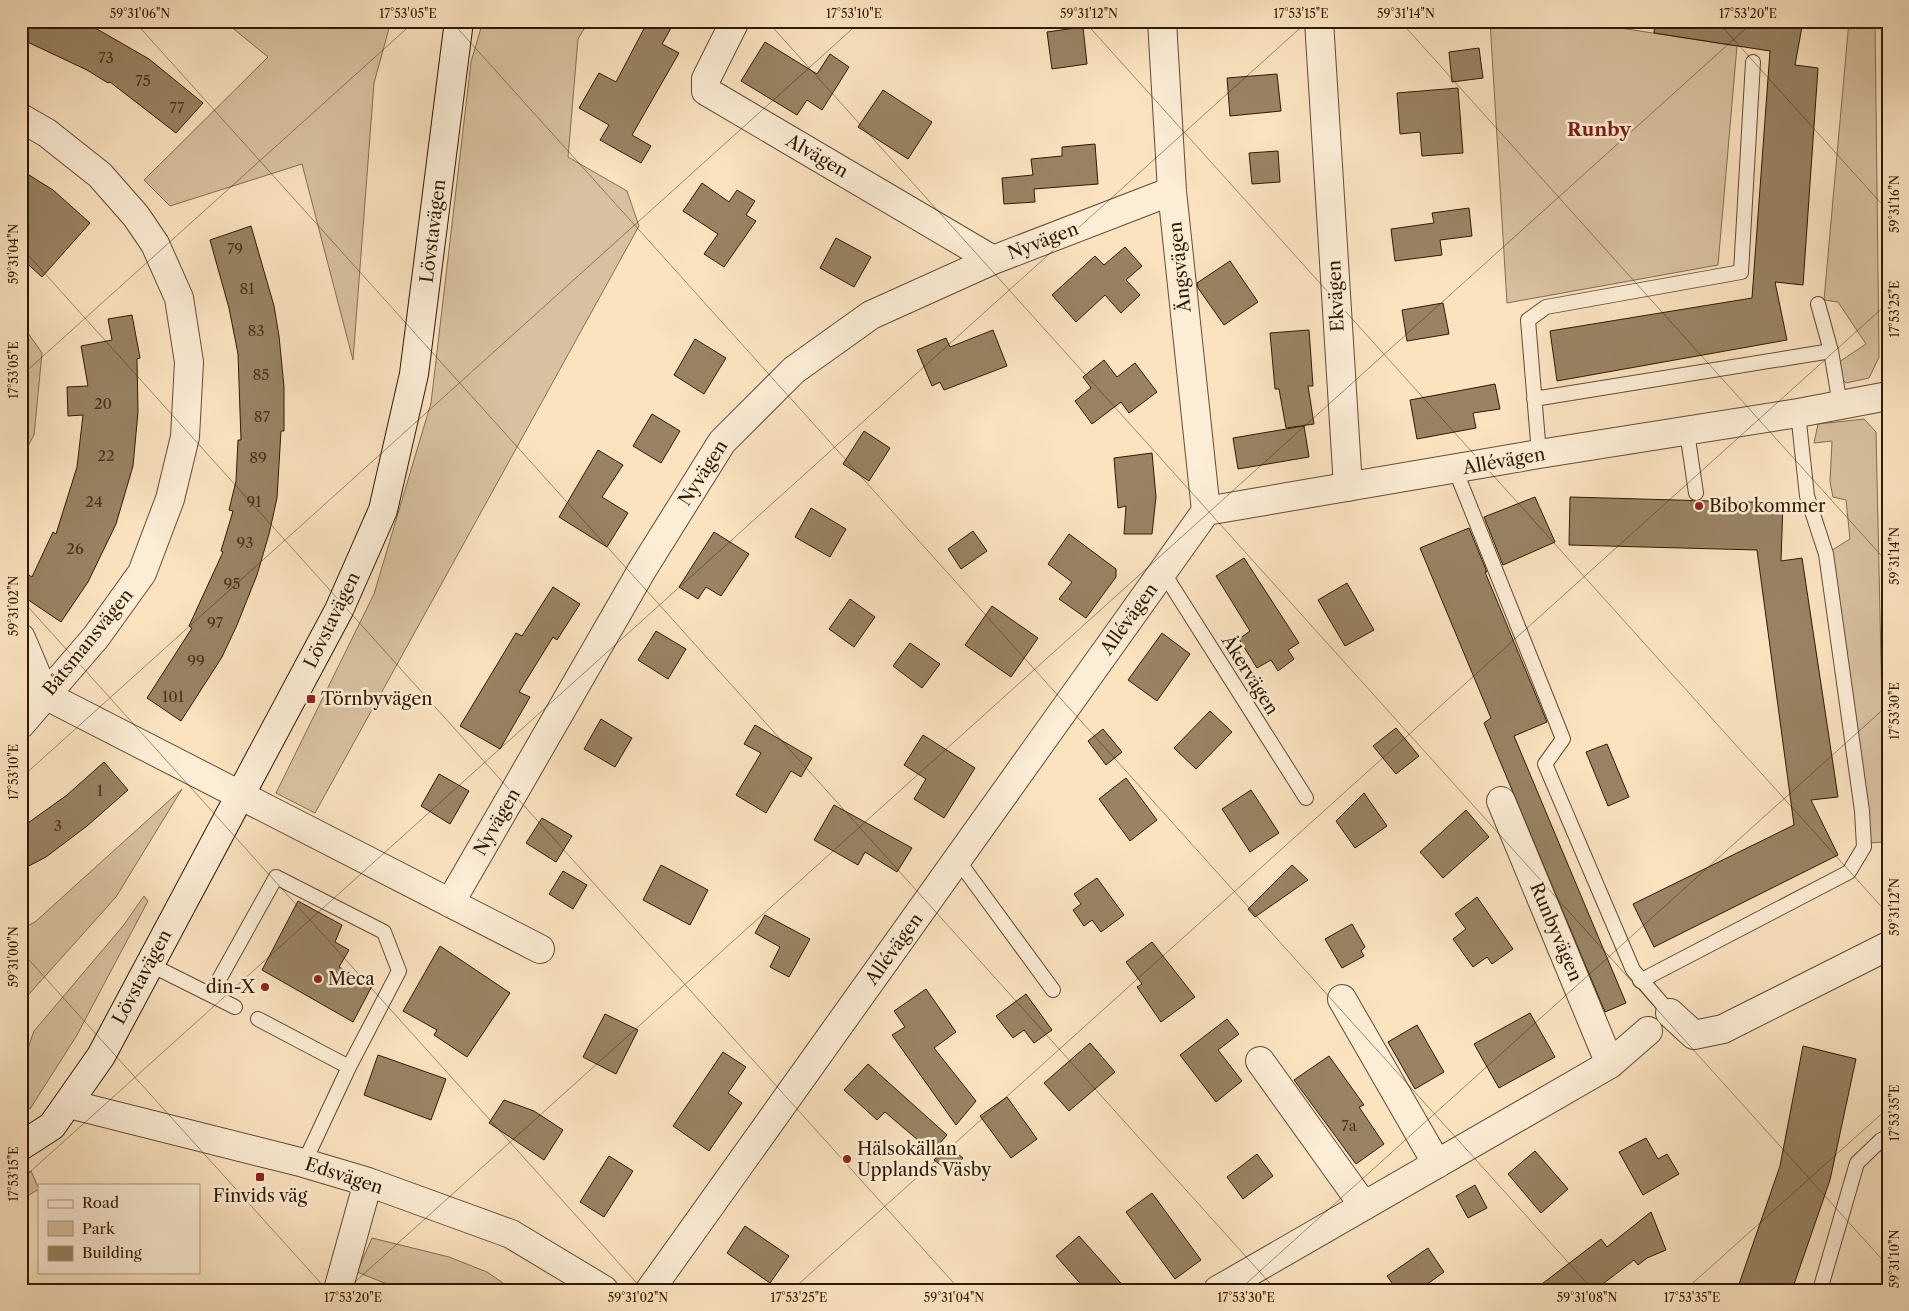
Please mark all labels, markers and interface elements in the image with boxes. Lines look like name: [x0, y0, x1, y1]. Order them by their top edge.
text: 59°31'06"N: [110, 6, 170, 21]
text: 17°53'05"E: [379, 6, 437, 21]
text: 17°53'10"E: [826, 6, 882, 21]
text: 59°31'12"N: [1060, 6, 1118, 21]
text: 17°53'15"E: [1274, 6, 1328, 21]
text: 59°31'14"N: [1377, 6, 1435, 21]
text: 17°53'20"E: [1719, 6, 1777, 21]
house number: 73: [98, 48, 114, 67]
house number: 75: [135, 71, 151, 90]
house number: 77: [170, 98, 185, 117]
district label: Runby: [1567, 118, 1632, 141]
street label: Alvägen: [781, 129, 852, 183]
text: 59°31'16"N: [1887, 175, 1902, 233]
street label: Lövstavägen: [416, 178, 450, 284]
street label: Nyvägen: [1005, 217, 1081, 265]
street label: Ängsvägen: [1163, 220, 1196, 315]
text: 59°31'04"N: [6, 224, 21, 284]
house number: 79: [227, 239, 243, 258]
street label: Ekvägen: [1323, 259, 1349, 333]
house number: 81: [239, 279, 255, 298]
text: 17°53'25"E: [1887, 281, 1902, 337]
house number: 83: [247, 321, 265, 340]
text: 17°53'05"E: [6, 341, 21, 399]
house number: 85: [252, 365, 270, 384]
house number: 20: [94, 394, 112, 413]
house number: 87: [254, 407, 271, 426]
street label: Nyvägen: [674, 436, 732, 510]
street label: Allévägen: [1460, 443, 1547, 479]
house number: 22: [97, 446, 115, 465]
house number: 89: [249, 448, 267, 467]
house number: 24: [85, 492, 103, 511]
house number: 91: [246, 492, 262, 511]
place label: Bibo kommer: [1709, 495, 1826, 517]
marker: Bibo kommer: [1693, 500, 1705, 512]
text: 59°31'14"N: [1887, 527, 1902, 585]
house number: 93: [236, 533, 254, 552]
house number: 26: [66, 539, 84, 558]
street label: Lövstavägen: [299, 568, 365, 672]
house number: 95: [224, 574, 240, 593]
text: 59°31'02"N: [6, 576, 21, 636]
street label: Allévägen: [1095, 579, 1162, 660]
street label: Båtsmansvägen: [38, 584, 138, 700]
house number: 97: [207, 613, 224, 632]
street label: Åkervägen: [1216, 630, 1284, 719]
house number: 99: [187, 651, 205, 670]
text: 17°53'30"E: [1887, 682, 1902, 740]
house number: 101: [162, 687, 185, 706]
place label: Törnbyvägen: [321, 688, 433, 710]
marker: Törnbyvägen: [305, 693, 317, 705]
text: 17°53'10"E: [6, 744, 21, 800]
house number: 1: [97, 781, 104, 800]
street label: Nyvägen: [469, 784, 525, 860]
house number: 3: [54, 816, 62, 835]
text: 59°31'12"N: [1887, 878, 1902, 936]
street label: Runbyvägen: [1525, 879, 1587, 985]
street label: Allévägen: [860, 909, 927, 990]
text: 59°31'00"N: [6, 926, 21, 988]
street label: Lövstavägen: [108, 926, 176, 1028]
place label: Meca: [328, 968, 375, 990]
marker: Meca: [312, 973, 324, 985]
place label: din-X: [206, 976, 256, 998]
marker: din-X: [259, 981, 271, 993]
text: 17°53'35"E: [1887, 1085, 1902, 1141]
house number: 7a: [1341, 1116, 1357, 1135]
place label: Hälsokällan Upplands Väsby: [857, 1138, 992, 1181]
text: 17°53'15"E: [6, 1147, 21, 1201]
street label: Edsvägen: [302, 1153, 386, 1199]
marker: Hälsokällan Upplands Väsby: [841, 1153, 853, 1165]
marker: Finvids väg: [254, 1171, 266, 1183]
legend: [38, 1184, 200, 1274]
place label: Finvids väg: [213, 1185, 308, 1207]
text: Road: [82, 1193, 119, 1212]
text: Park: [82, 1219, 116, 1238]
text: 59°31'10"N: [1887, 1230, 1902, 1288]
text: Building: [82, 1243, 142, 1262]
text: 17°53'20"E: [324, 1290, 382, 1305]
text: 59°31'02"N: [608, 1290, 668, 1305]
text: 17°53'25"E: [771, 1290, 827, 1305]
text: 59°31'04"N: [924, 1290, 984, 1305]
text: 17°53'30"E: [1217, 1290, 1275, 1305]
text: 59°31'08"N: [1557, 1290, 1617, 1305]
text: 17°53'35"E: [1664, 1290, 1720, 1305]

